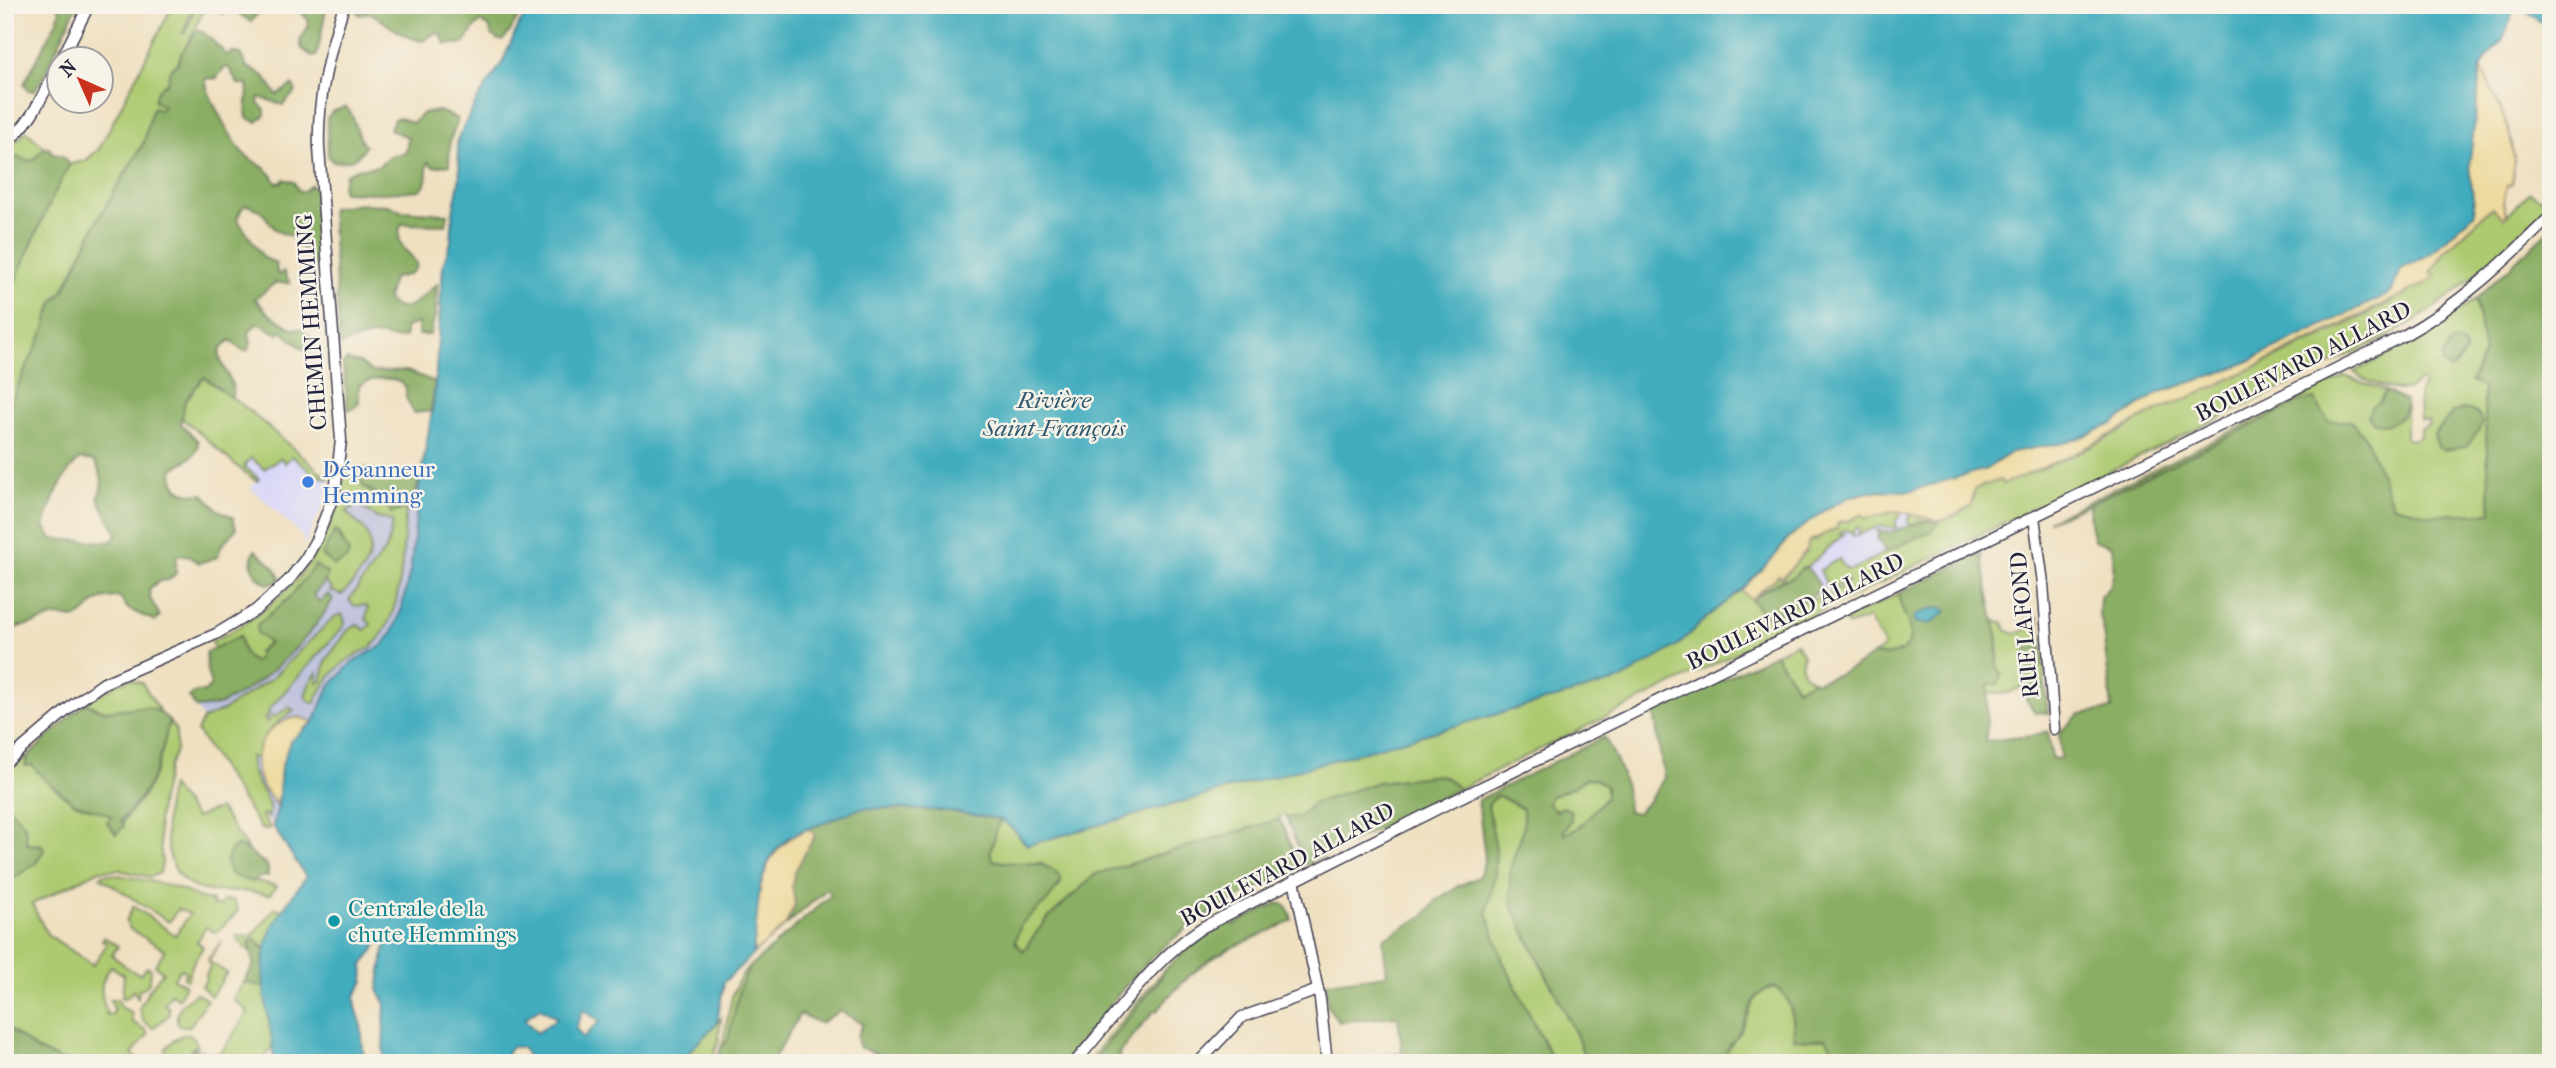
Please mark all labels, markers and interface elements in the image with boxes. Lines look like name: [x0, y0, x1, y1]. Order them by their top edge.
north arrow: [46, 46, 116, 116]
text: N: [56, 55, 82, 82]
street label: CHEMIN HEMMING: [290, 213, 333, 431]
street label: BOULEVARD ALLARD: [2191, 295, 2416, 428]
water label: Rivière Saint-François: [982, 386, 1126, 442]
place label: Dépanneur Hemming: [322, 456, 435, 509]
marker: Dépanneur Hemming: [300, 474, 316, 490]
street label: BOULEVARD ALLARD: [1682, 547, 1908, 676]
street label: RUE LAFOND: [2005, 551, 2044, 699]
street label: BOULEVARD ALLARD: [1176, 797, 1399, 932]
place label: Centrale de la chute Hemmings: [348, 895, 517, 948]
marker: Centrale de la chute Hemmings: [326, 913, 342, 929]

